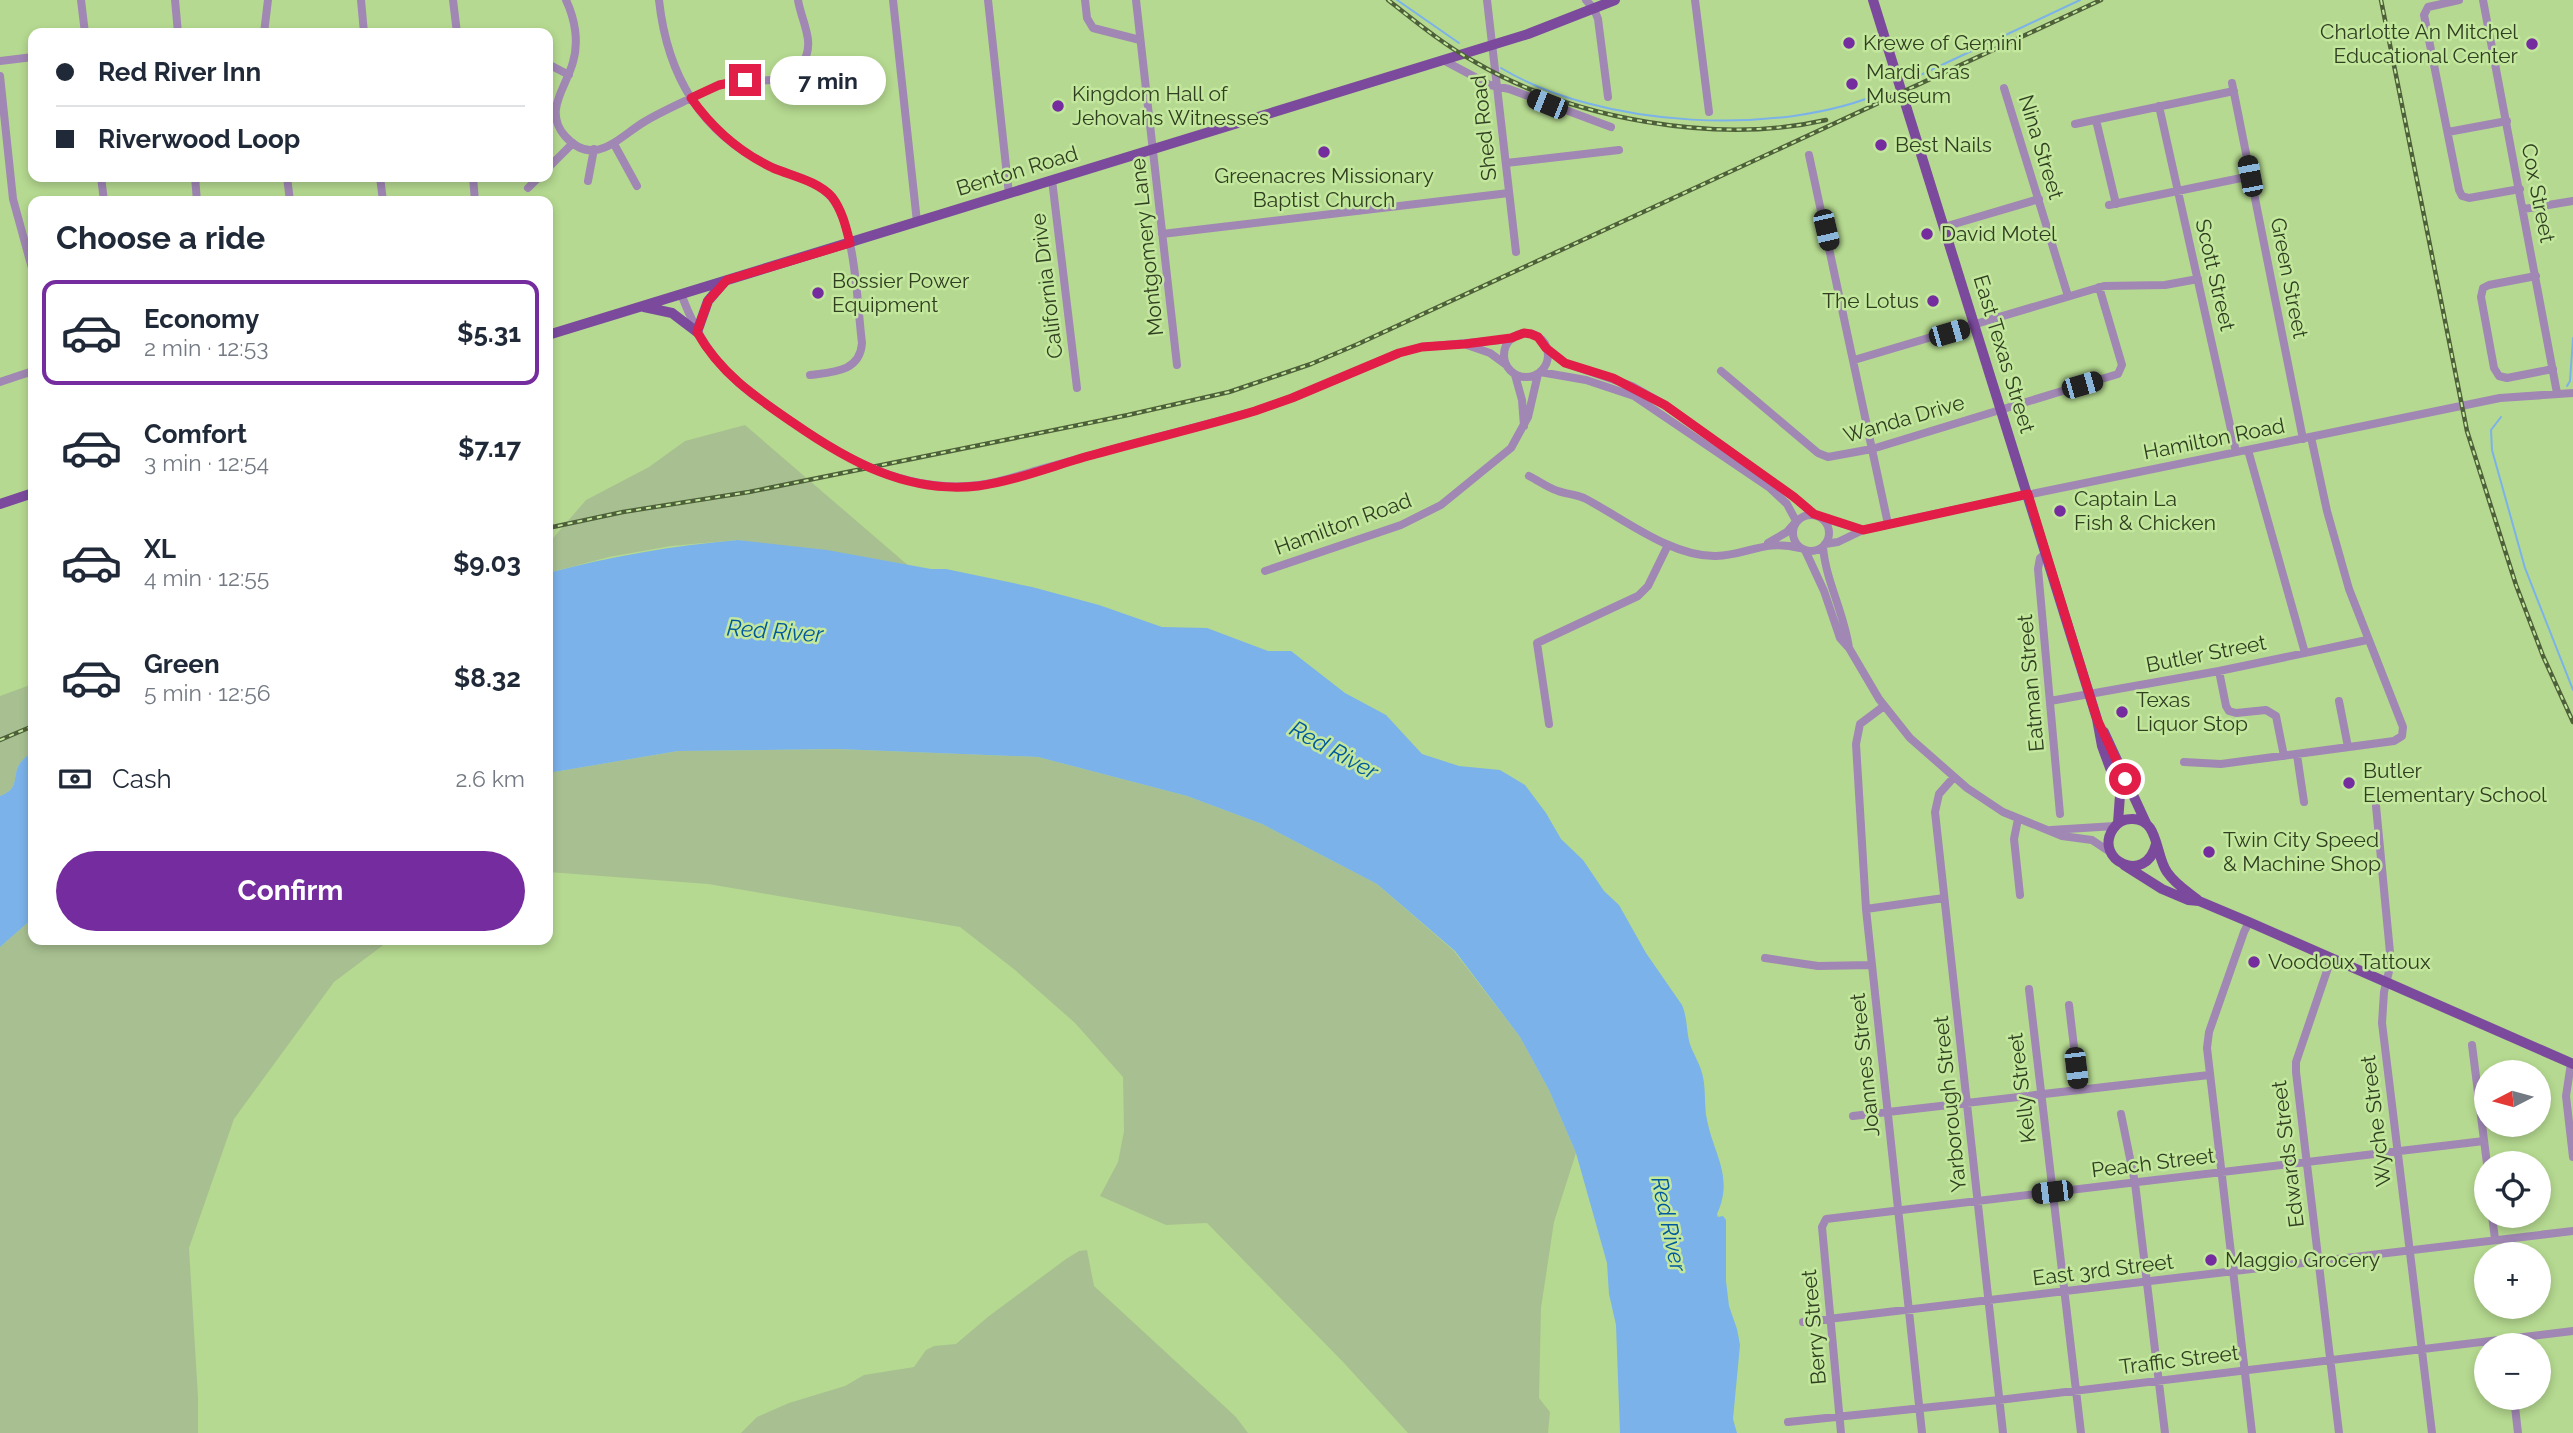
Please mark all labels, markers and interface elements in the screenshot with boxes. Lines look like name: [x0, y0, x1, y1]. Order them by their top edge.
place label: Charlotte An Mitchel Educational Center: [2320, 19, 2519, 68]
place label: Krewe of Gemini: [1863, 30, 2022, 55]
marker: Krewe of Gemini: [1841, 35, 1857, 51]
marker: Charlotte An Mitchel Educational Center: [2524, 36, 2540, 52]
callout: 7 min: [770, 56, 885, 104]
text: Red River Inn: [98, 57, 261, 87]
place label: Mardi Gras Museum: [1866, 59, 1970, 108]
route end: [729, 64, 761, 96]
text: 7 min: [798, 67, 858, 94]
street label: Shed Road: [1466, 74, 1501, 182]
marker: Mardi Gras Museum: [1844, 76, 1860, 92]
place label: Kingdom Hall of Jehovahs Witnesses: [1072, 81, 1269, 130]
car: [1524, 86, 1571, 122]
street label: Nina Street: [2014, 92, 2069, 202]
marker: Kingdom Hall of Jehovahs Witnesses: [1050, 98, 1066, 114]
text: Riverwood Loop: [98, 124, 300, 154]
place label: Best Nails: [1895, 132, 1992, 157]
marker: Best Nails: [1873, 137, 1889, 153]
street label: Benton Road: [953, 140, 1081, 201]
street label: Cox Street: [2517, 141, 2560, 245]
marker: Greenacres Missionary Baptist Church: [1316, 144, 1332, 160]
car: [2236, 153, 2265, 199]
street label: Montgomery Lane: [1125, 157, 1168, 337]
place label: Greenacres Missionary Baptist Church: [1214, 163, 1434, 212]
car: [1812, 207, 1841, 253]
street label: California Drive: [1025, 212, 1068, 360]
street label: Green Street: [2266, 215, 2313, 340]
street label: Scott Street: [2190, 216, 2241, 333]
text: Choose a ride: [56, 219, 265, 256]
place label: David Motel: [1941, 221, 2057, 246]
marker: David Motel: [1919, 226, 1935, 242]
place label: Bossier Power Equipment: [832, 268, 970, 317]
street label: East Texas Street: [1969, 272, 2040, 436]
marker: Bossier Power Equipment: [810, 285, 826, 301]
place label: The Lotus: [1822, 288, 1919, 313]
marker: The Lotus: [1925, 293, 1941, 309]
icon: car: [60, 301, 123, 364]
text: Economy: [144, 304, 259, 334]
car: [1926, 317, 1973, 349]
text: $5.31: [457, 318, 521, 348]
text: 2 min · 12:53: [144, 334, 268, 361]
car: [2059, 369, 2106, 401]
street label: Wanda Drive: [1841, 389, 1967, 448]
street label: Hamilton Road: [2141, 413, 2287, 464]
icon: car: [60, 416, 123, 479]
text: Comfort: [144, 419, 247, 449]
text: $7.17: [458, 433, 521, 463]
text: 3 min · 12:54: [144, 449, 269, 476]
place label: Captain La Fish & Chicken: [2074, 486, 2216, 535]
street label: Hamilton Road: [1271, 487, 1415, 560]
marker: Captain La Fish & Chicken: [2052, 503, 2068, 519]
icon: car: [60, 531, 123, 594]
text: XL: [144, 534, 176, 564]
text: $9.03: [453, 548, 521, 578]
text: 4 min · 12:55: [144, 564, 269, 591]
street label: Eatman Street: [2012, 613, 2049, 753]
water label: Red River: [726, 614, 825, 647]
street label: Butler Street: [2144, 630, 2268, 677]
icon: car: [60, 646, 123, 709]
text: Green: [144, 649, 220, 679]
text: $8.32: [454, 663, 521, 693]
text: 5 min · 12:56: [144, 679, 271, 706]
place label: Texas Liquor Stop: [2136, 687, 2248, 736]
marker: Texas Liquor Stop: [2114, 704, 2130, 720]
water label: Red River: [1286, 714, 1384, 785]
place label: Butler Elementary School: [2363, 758, 2547, 807]
icon: cash: [56, 760, 94, 798]
route start: [2109, 763, 2141, 795]
text: Cash: [112, 764, 172, 794]
text: 2.6 km: [456, 765, 525, 792]
marker: Butler Elementary School: [2341, 775, 2357, 791]
place label: Twin City Speed & Machine Shop: [2223, 827, 2381, 876]
marker: Twin City Speed & Machine Shop: [2201, 844, 2217, 860]
button: Confirm: [56, 851, 525, 931]
place label: Voodoux Tattoux: [2268, 949, 2431, 974]
marker: Voodoux Tattoux: [2246, 954, 2262, 970]
street label: Joannes Street: [1845, 992, 1884, 1138]
street label: Yarborough Street: [1928, 1015, 1971, 1193]
street label: Kelly Street: [2002, 1032, 2041, 1145]
car: [2064, 1046, 2089, 1090]
street label: Wyche Street: [2355, 1054, 2396, 1188]
north arrow: [2474, 1060, 2552, 1138]
map controls: [2474, 1060, 2551, 1410]
street label: Edwards Street: [2266, 1079, 2309, 1229]
street label: Peach Street: [2090, 1143, 2216, 1182]
button: locate: [2474, 1151, 2551, 1228]
water label: Red River: [1646, 1174, 1693, 1275]
car: [2030, 1179, 2075, 1205]
button: +: [2474, 1242, 2551, 1319]
place label: Maggio Grocery: [2225, 1247, 2380, 1272]
street label: East 3rd Street: [2031, 1248, 2175, 1291]
marker: Maggio Grocery: [2203, 1252, 2219, 1268]
street label: Berry Street: [1796, 1268, 1831, 1386]
button: −: [2474, 1333, 2551, 1410]
street label: Traffic Street: [2118, 1340, 2240, 1379]

